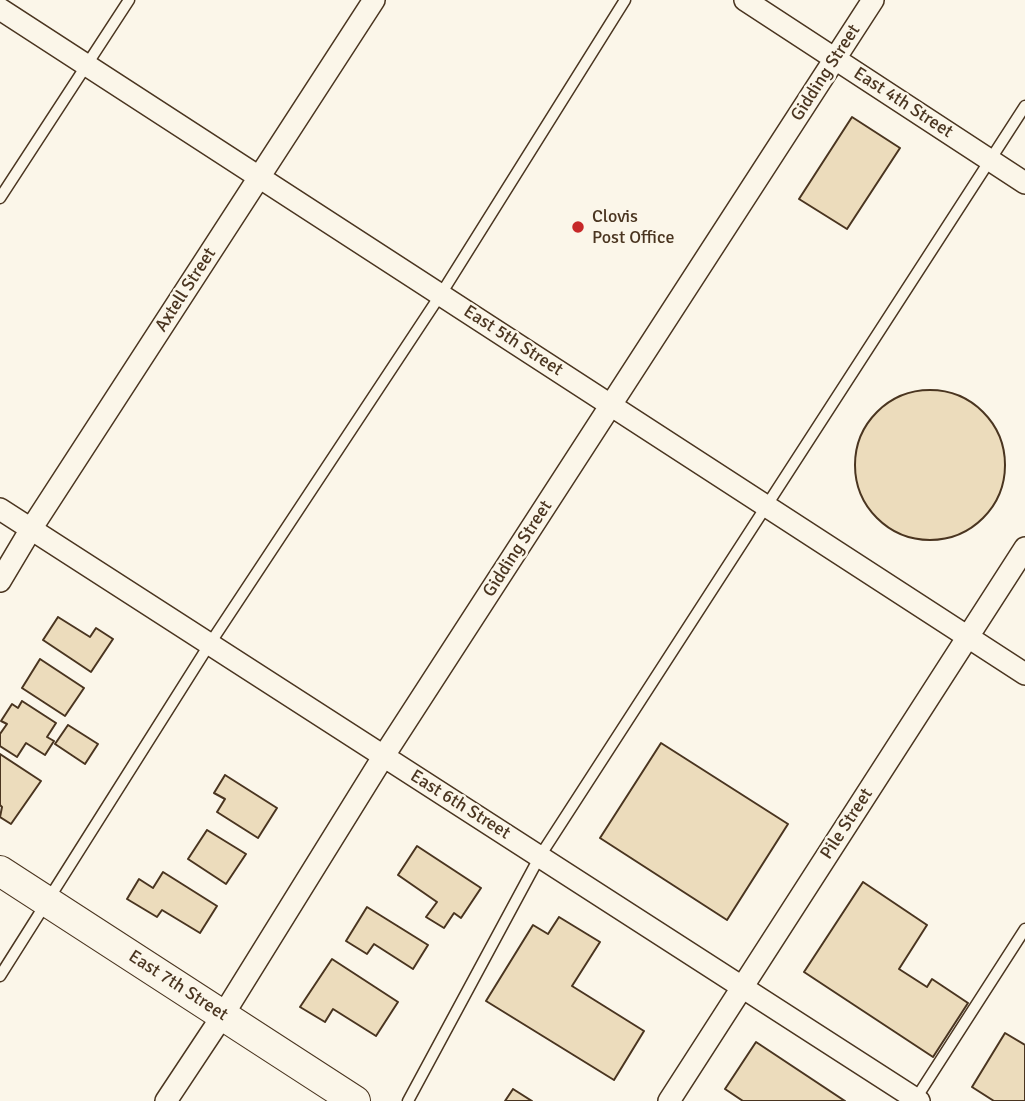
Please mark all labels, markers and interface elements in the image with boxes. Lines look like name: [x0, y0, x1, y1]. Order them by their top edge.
street label: Gidding Street: [787, 21, 865, 125]
street label: East 4th Street: [849, 63, 957, 143]
place label: Clovis Post Office: [592, 206, 674, 248]
marker: Clovis Post Office: [570, 219, 586, 235]
street label: Axtell Street: [151, 244, 221, 336]
street label: East 5th Street: [459, 301, 567, 381]
street label: Gidding Street: [479, 497, 557, 601]
street label: East 6th Street: [406, 766, 514, 844]
street label: Pile Street: [816, 785, 878, 863]
street label: East 7th Street: [124, 946, 232, 1026]

